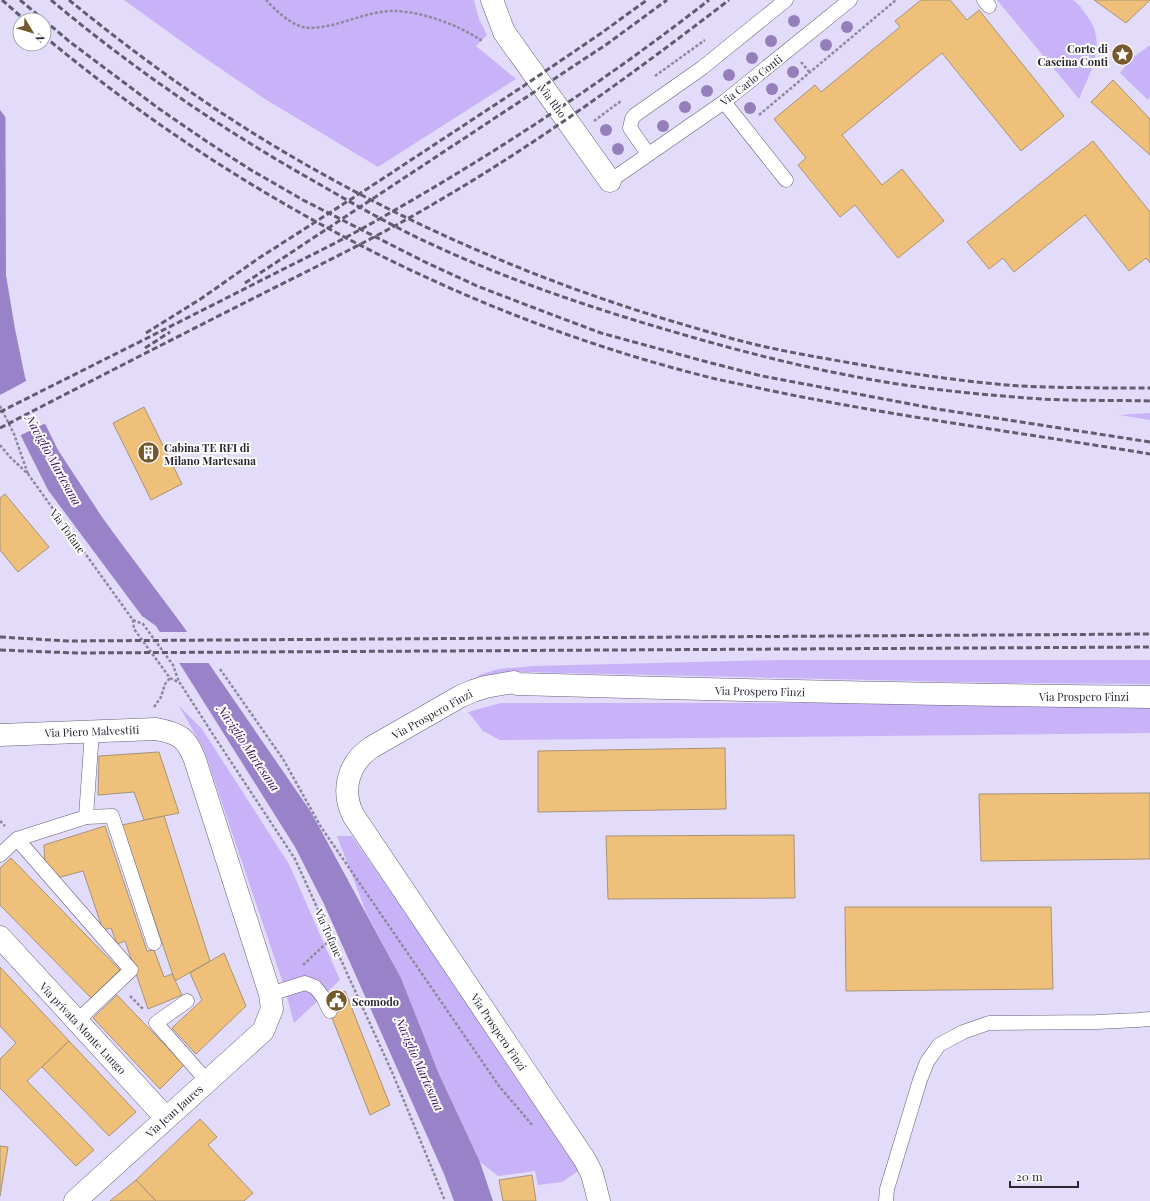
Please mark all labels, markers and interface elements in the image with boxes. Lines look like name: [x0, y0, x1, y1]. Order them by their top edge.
north arrow: [12, 12, 52, 52]
text: N: [32, 31, 49, 46]
place label: Corte di Cascina Conti: [1038, 41, 1109, 69]
place icon: Corte di Cascina Conti: [1110, 41, 1136, 67]
street label: Via Carlo Conti: [716, 51, 785, 110]
street label: Via Rho: [535, 81, 570, 121]
water label: Naviglio Martesana: [22, 411, 85, 508]
building icon: Cabina TE RFI di Milano Martesana: [135, 440, 161, 466]
place label: Cabina TE RFI di Milano Martesana: [164, 440, 256, 468]
street label: Via Tofane: [46, 505, 89, 557]
street label: Via Prospero Finzi: [714, 683, 805, 699]
street label: Via Prospero Finzi: [388, 686, 475, 743]
street label: Via Prospero Finzi: [1038, 689, 1129, 704]
water label: Naviglio Martesana: [214, 701, 284, 794]
street label: Via Piero Malvestiti: [43, 722, 140, 740]
street label: Via Tofane: [311, 906, 346, 960]
street label: Via privata Monte Lungo: [36, 978, 130, 1077]
public building icon: Scomodo: [323, 988, 349, 1014]
street label: Via Prospero Finzi: [467, 990, 530, 1073]
place label: Scomodo: [352, 994, 399, 1009]
water label: Naviglio Martesana: [392, 1014, 448, 1113]
street label: Via Jean Jaures: [141, 1081, 206, 1141]
scale bar: [1010, 1163, 1078, 1189]
text: 20 m: [1016, 1168, 1043, 1184]

